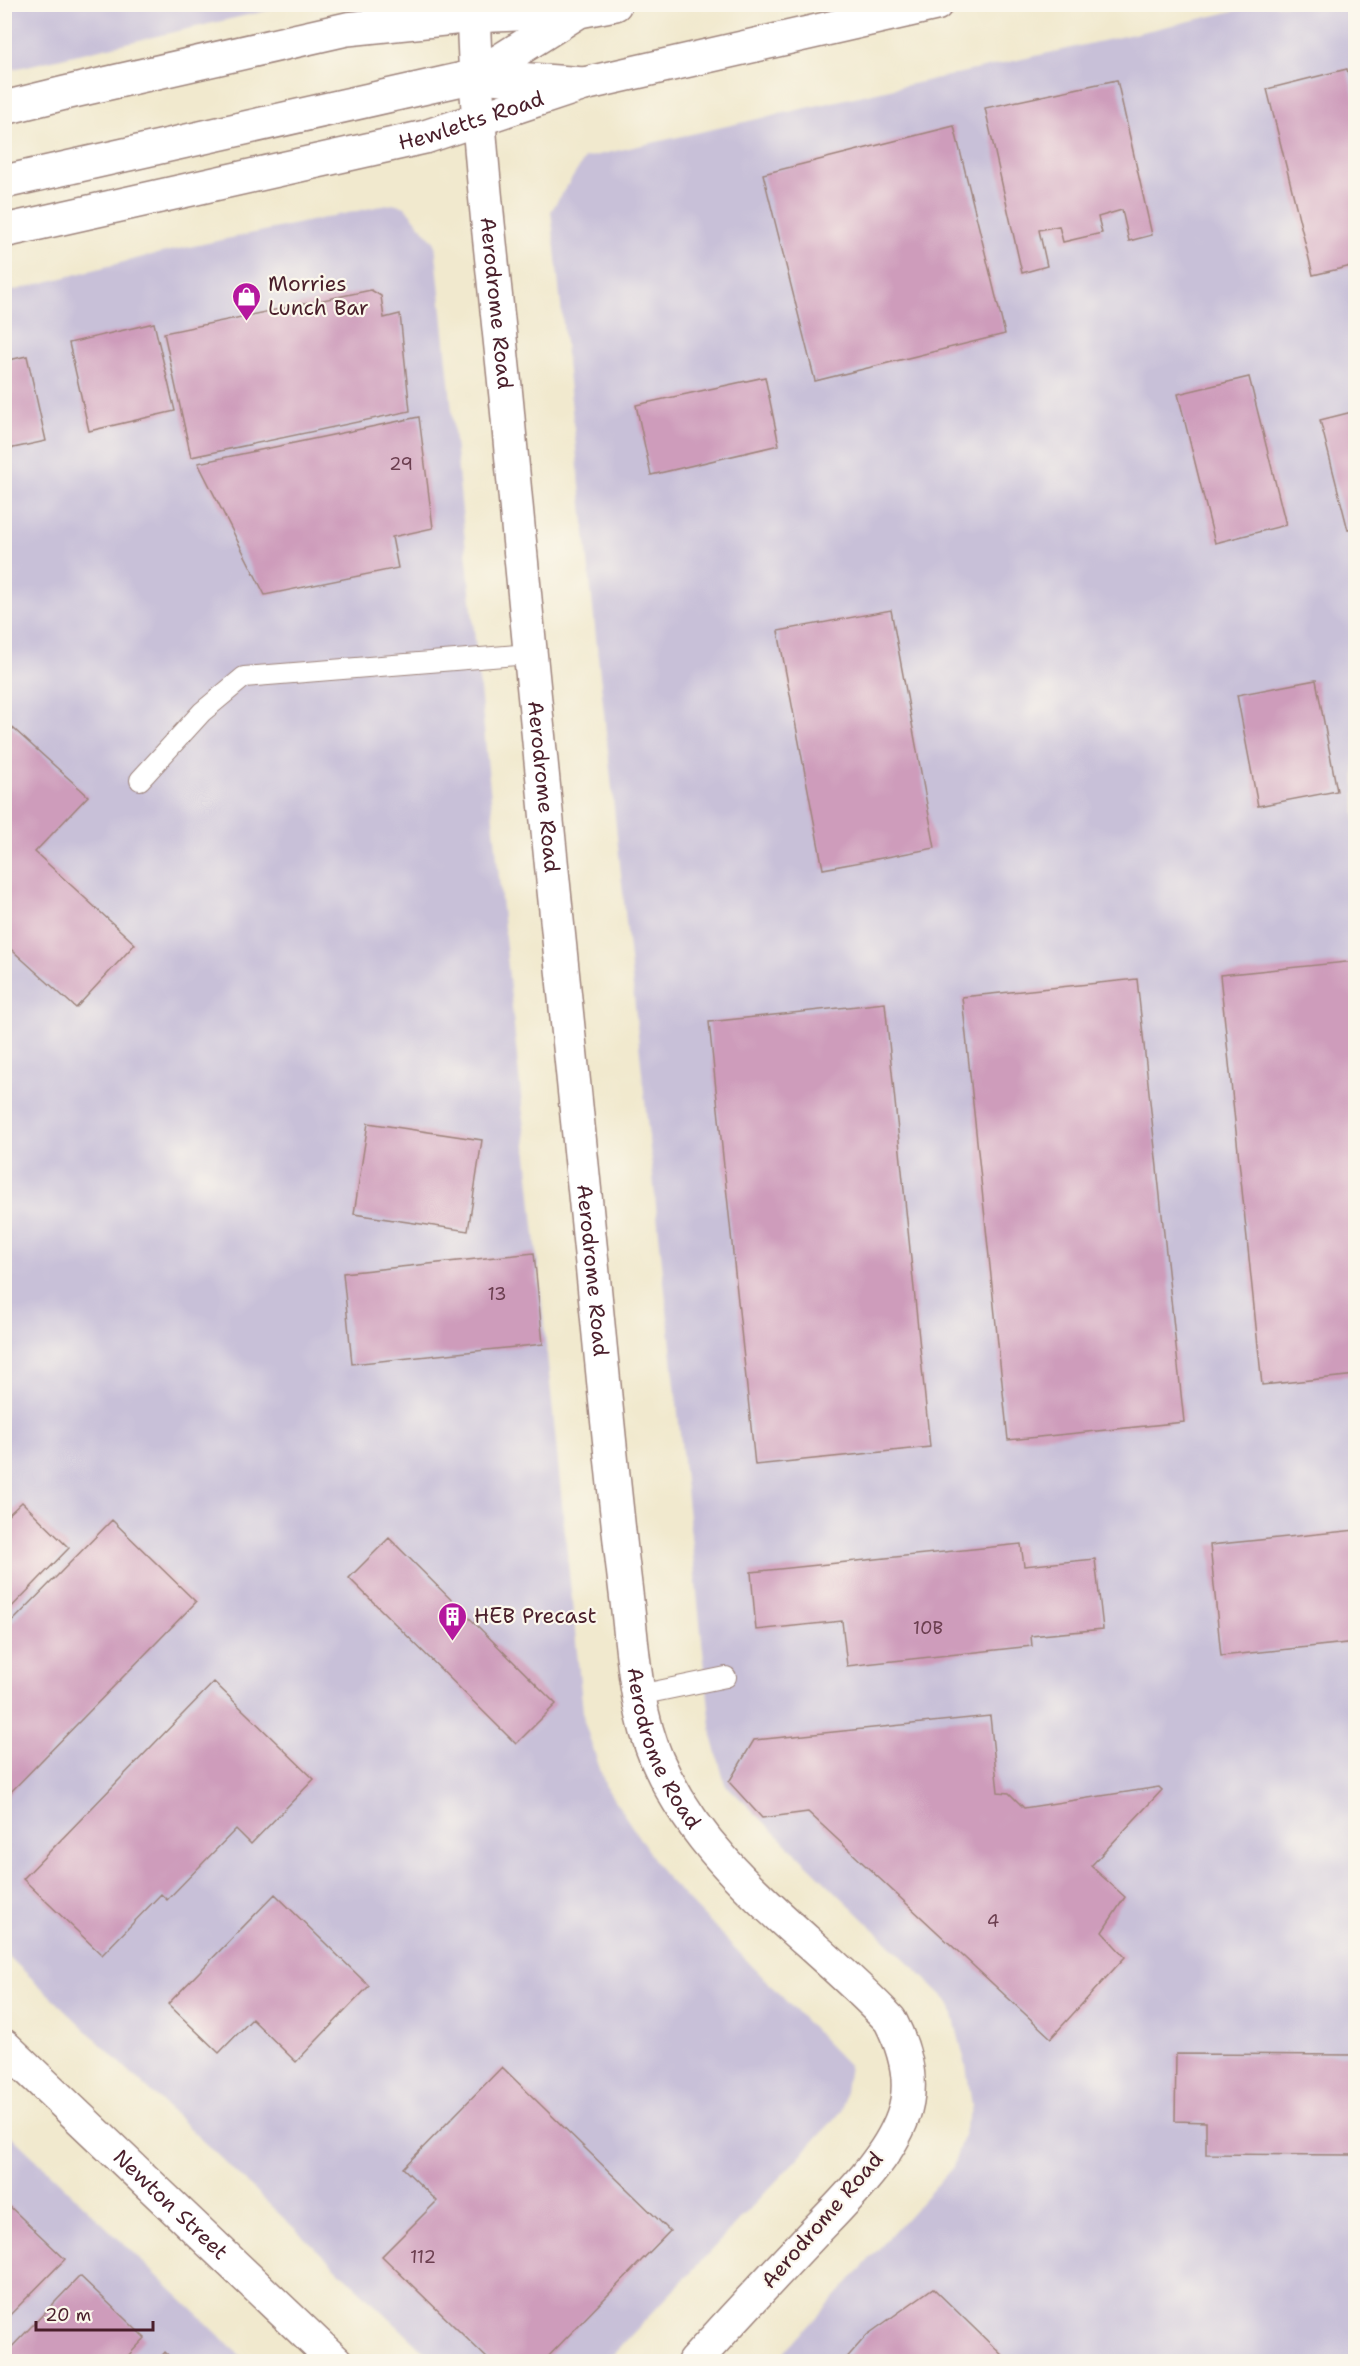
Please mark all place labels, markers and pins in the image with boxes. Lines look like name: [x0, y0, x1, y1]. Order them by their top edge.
place label: Morries Lunch Bar: [268, 270, 369, 322]
shop icon: Morries Lunch Bar: [231, 280, 263, 322]
building icon: HEB Precast: [437, 1600, 469, 1642]
place label: HEB Precast: [474, 1602, 597, 1630]

